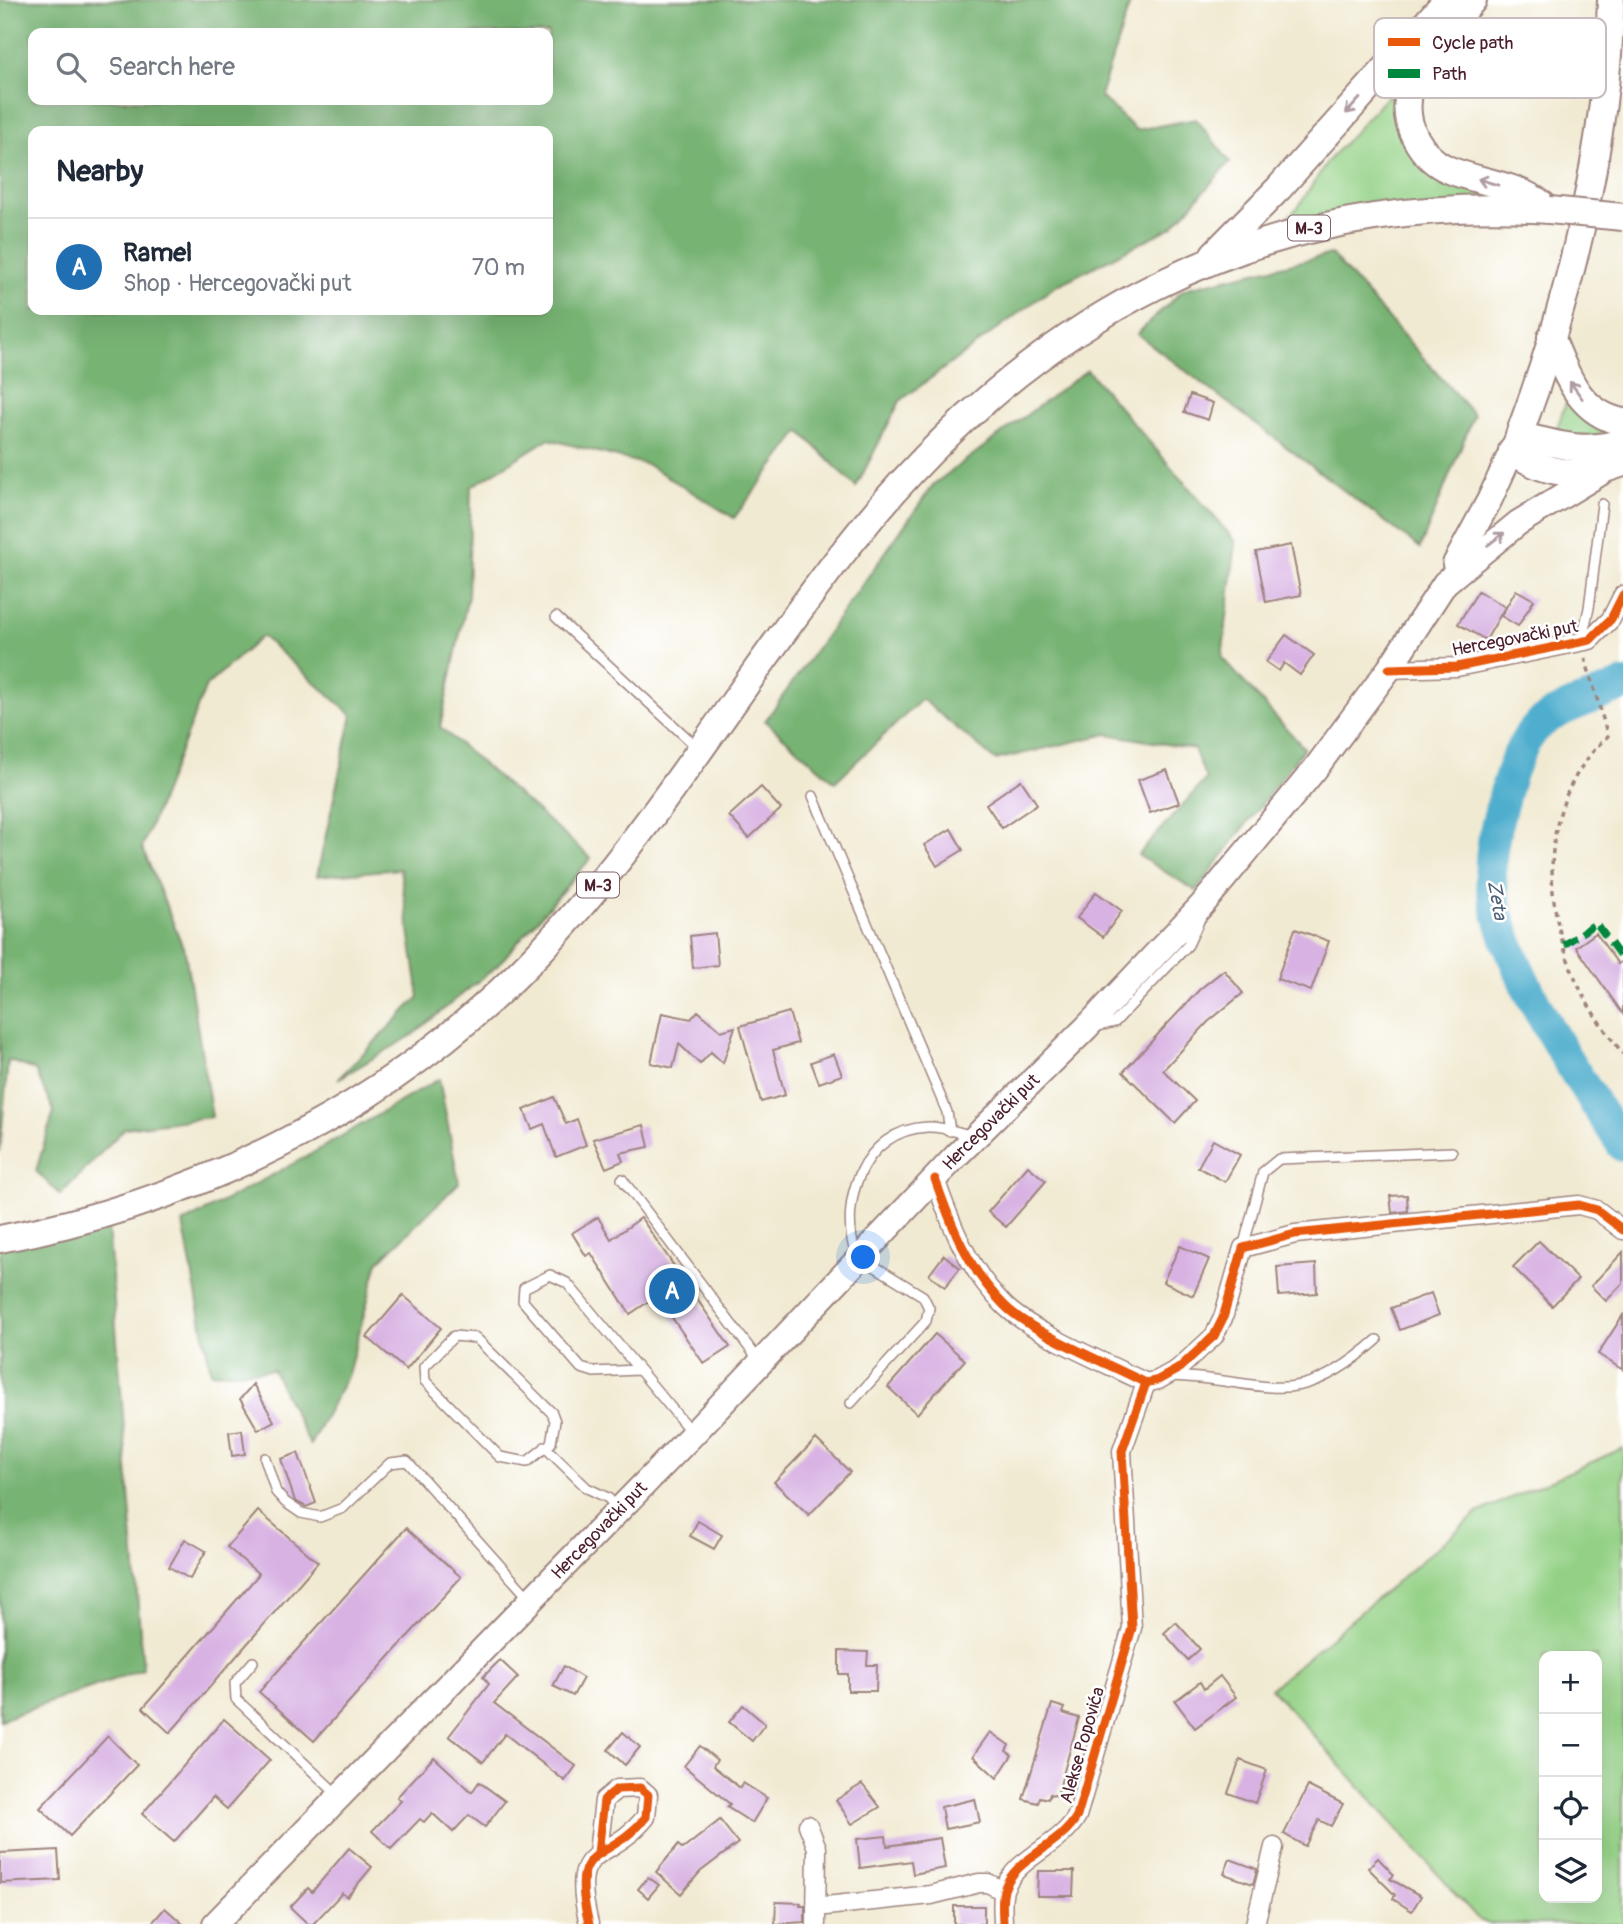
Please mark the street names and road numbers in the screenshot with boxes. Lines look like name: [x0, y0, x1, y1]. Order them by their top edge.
road number: M-3: [1288, 216, 1330, 240]
street label: Hercegovački put: [1450, 615, 1581, 662]
road number: M-3: [577, 872, 619, 898]
street label: Hercegovački put: [938, 1069, 1045, 1175]
street label: Hercegovački put: [546, 1476, 653, 1585]
street label: Alekse Popovića: [1055, 1684, 1110, 1806]

